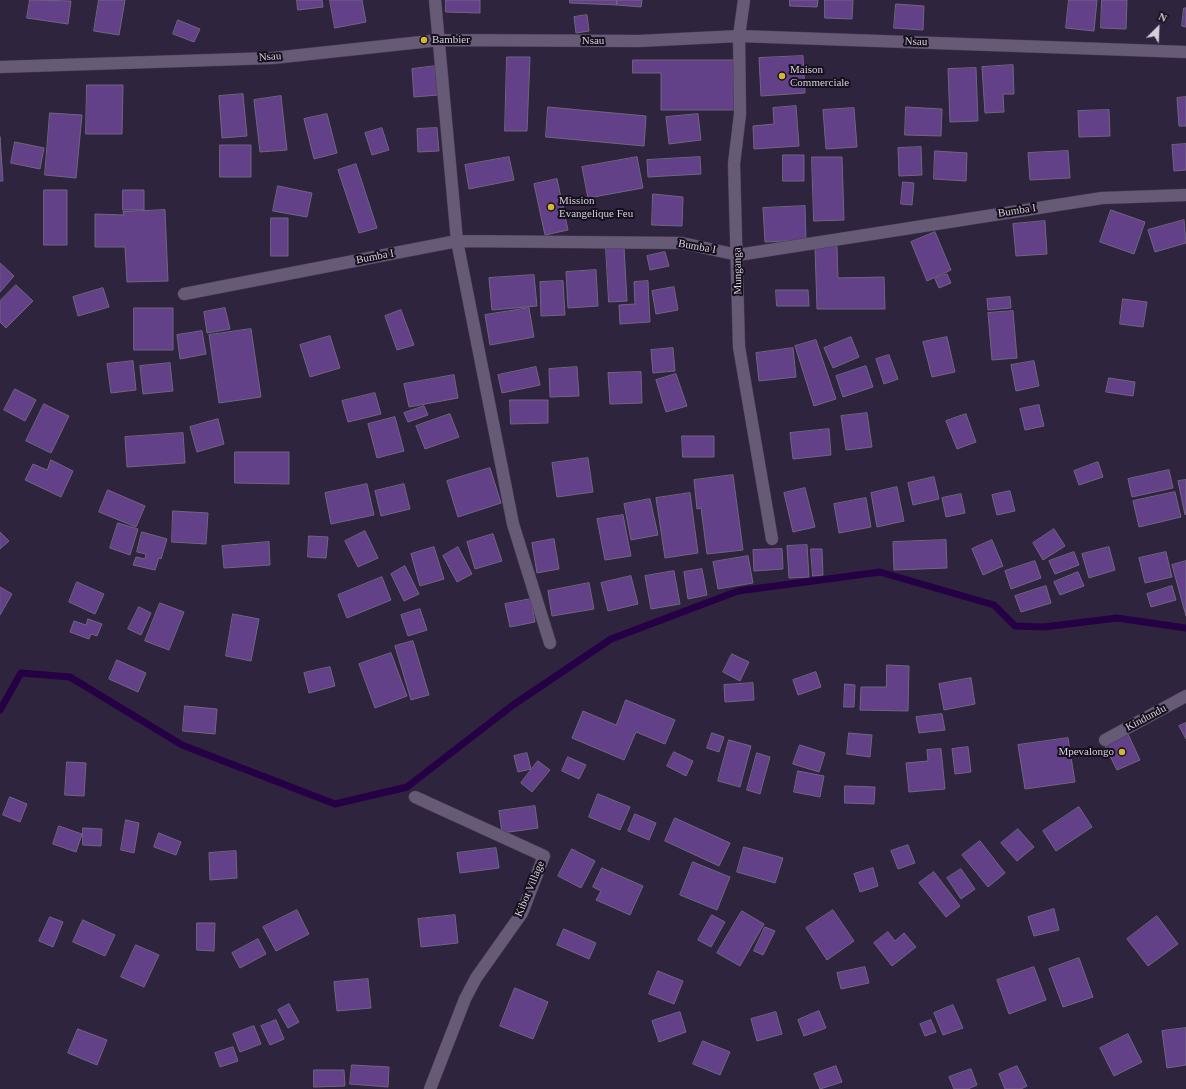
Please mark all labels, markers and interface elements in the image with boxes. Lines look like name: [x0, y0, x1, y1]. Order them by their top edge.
north arrow: [1138, 8, 1178, 48]
text: N: [1157, 10, 1169, 24]
place label: Bambier: [432, 33, 470, 47]
street label: Nsau: [582, 34, 604, 48]
marker: Bambier: [419, 35, 429, 45]
street label: Nsau: [904, 35, 928, 49]
street label: Nsau: [258, 50, 282, 64]
place label: Maison Commerciale: [790, 63, 849, 89]
marker: Maison Commerciale: [777, 71, 787, 81]
place label: Mission Evangelique Feu: [559, 194, 633, 220]
street label: Bumba I: [997, 201, 1037, 221]
marker: Mission Evangelique Feu: [546, 202, 556, 212]
street label: Bumba I: [677, 237, 717, 257]
street label: Bumba I: [355, 247, 395, 267]
street label: Munganga: [731, 247, 745, 295]
street label: Kindundu: [1123, 702, 1169, 734]
place label: Mpevalongo: [1058, 745, 1114, 759]
marker: Mpevalongo: [1117, 747, 1127, 757]
street label: Kibot Village: [512, 859, 548, 919]

